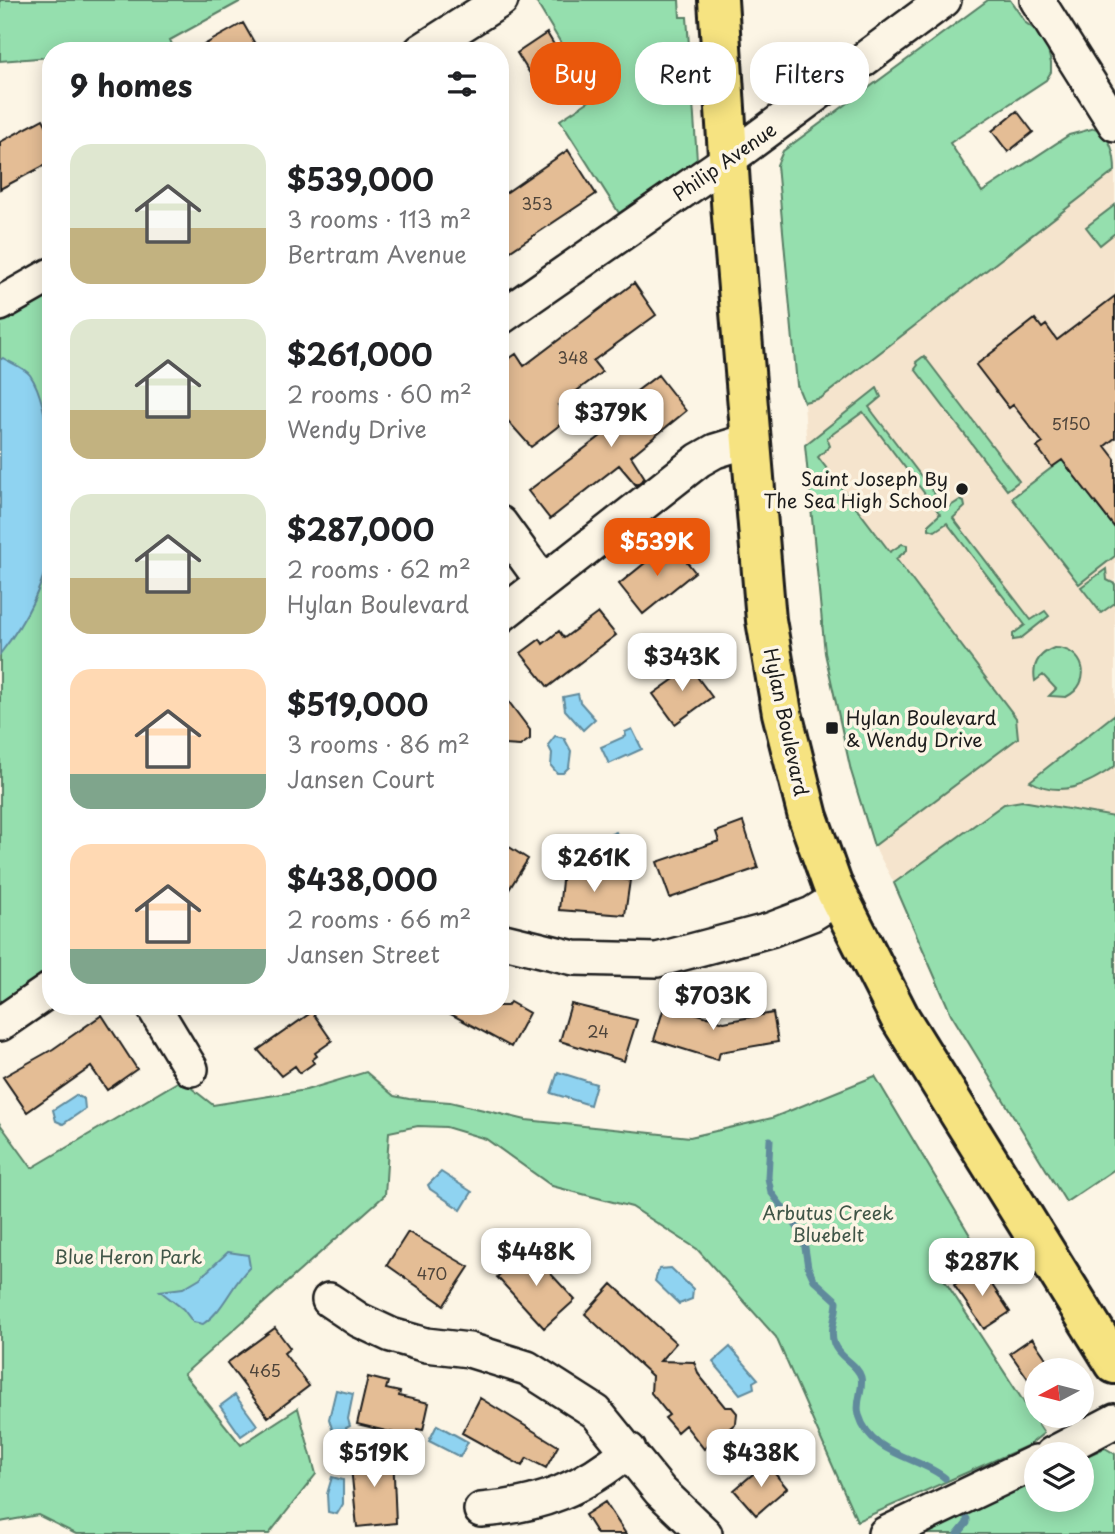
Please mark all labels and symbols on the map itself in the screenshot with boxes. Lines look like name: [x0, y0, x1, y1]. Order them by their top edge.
street label: Philip Avenue: [666, 115, 782, 207]
house number: 353: [521, 191, 553, 215]
house number: 348: [557, 345, 589, 369]
pin: $379K: [562, 390, 660, 449]
house number: 5150: [1051, 411, 1091, 435]
place label: Saint Joseph By The Sea High School: [763, 464, 948, 514]
marker: Saint Joseph By The Sea High School: [954, 481, 970, 497]
pin: $539K: [608, 518, 706, 578]
pin: $343K: [633, 634, 731, 693]
street label: Hylan Boulevard: [758, 646, 816, 799]
place label: Hylan Boulevard & Wendy Drive: [846, 703, 997, 753]
marker: Hylan Boulevard & Wendy Drive: [824, 720, 840, 736]
pin: $261K: [545, 834, 643, 894]
pin: $703K: [664, 972, 762, 1032]
house number: 24: [587, 1019, 609, 1043]
park label: Arbutus Creek Bluebelt: [762, 1198, 894, 1248]
pin: $448K: [487, 1228, 585, 1288]
pin: $287K: [933, 1238, 1031, 1298]
park label: Blue Heron Park: [54, 1242, 203, 1270]
house number: 470: [417, 1261, 447, 1285]
house number: 465: [249, 1358, 281, 1382]
north arrow: [1024, 1358, 1094, 1428]
pin: $519K: [325, 1430, 423, 1489]
pin: $438K: [712, 1430, 810, 1489]

